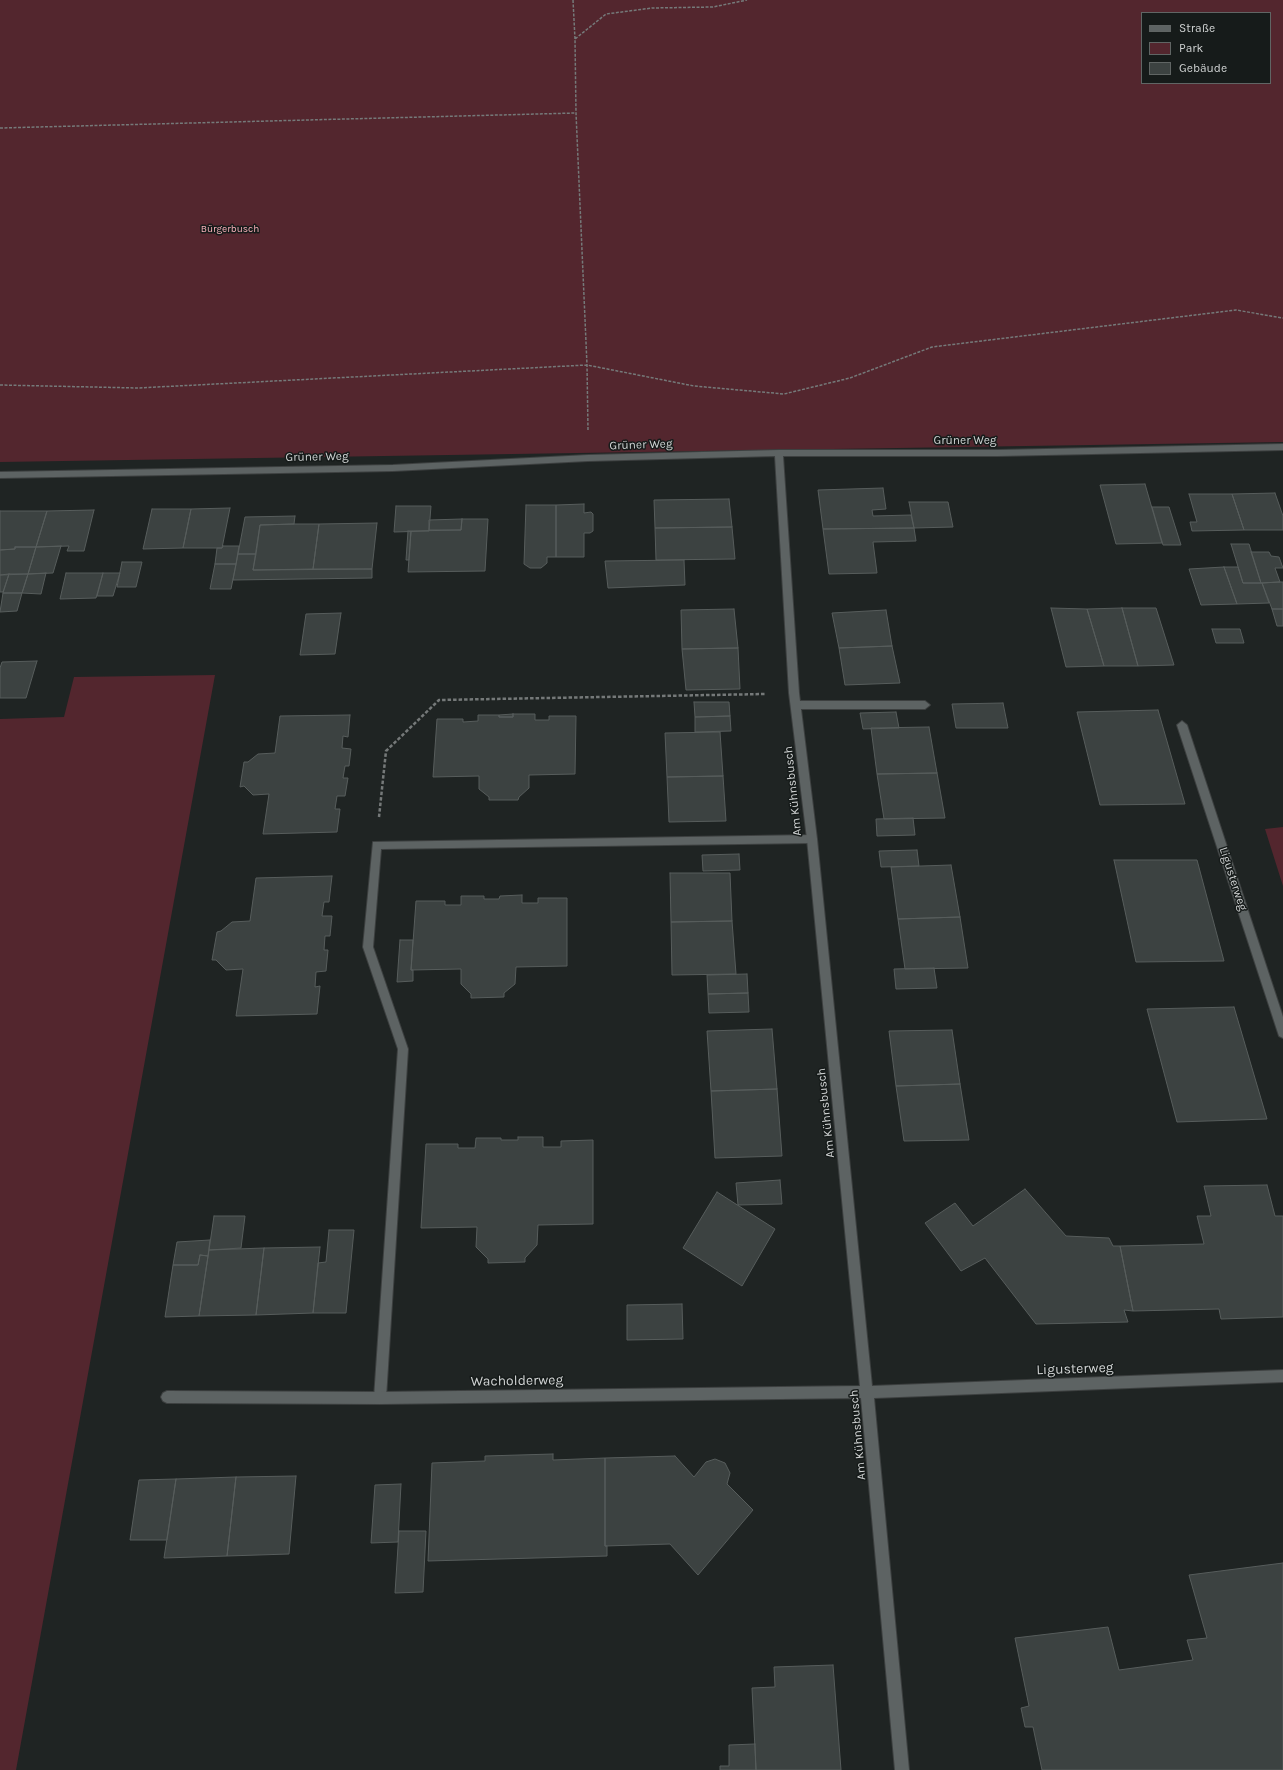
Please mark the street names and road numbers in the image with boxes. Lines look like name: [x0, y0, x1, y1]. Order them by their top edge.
street label: Grüner Weg: [933, 434, 997, 448]
street label: Grüner Weg: [609, 437, 673, 453]
street label: Grüner Weg: [285, 449, 349, 465]
street label: Am Kühnsbusch: [781, 745, 805, 837]
street label: Ligusterweg: [1216, 845, 1250, 913]
street label: Am Kühnsbusch: [814, 1067, 838, 1159]
street label: Ligusterweg: [1036, 1359, 1114, 1379]
street label: Wacholderweg: [470, 1372, 564, 1390]
street label: Am Kühnsbusch: [847, 1389, 869, 1481]

